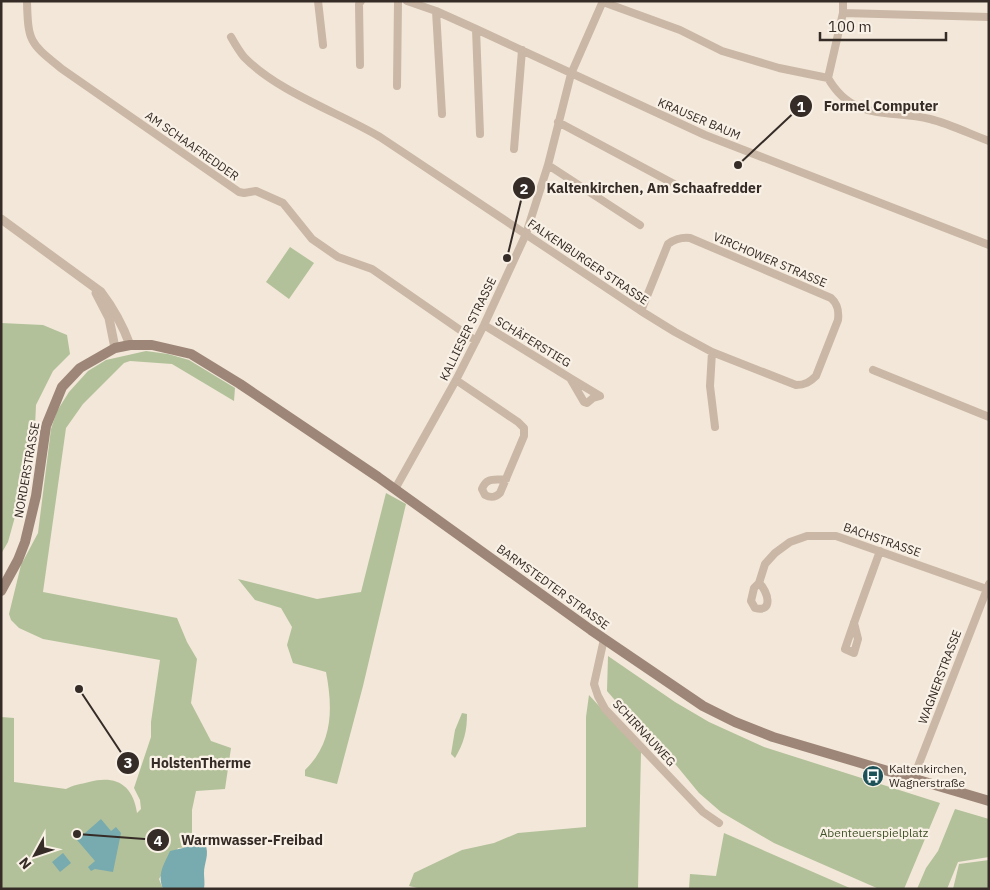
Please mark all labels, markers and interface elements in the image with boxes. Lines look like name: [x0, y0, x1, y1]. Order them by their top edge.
scale bar: [820, 10, 946, 42]
text: 100 m: [828, 17, 872, 36]
callout: Formel Computer: [789, 92, 948, 121]
street label: KRAUSER BAUM: [655, 94, 743, 143]
text: 1: [796, 97, 806, 116]
text: Formel Computer: [824, 97, 939, 115]
street label: AM SCHAAFREDDER: [143, 108, 242, 184]
callout: Kaltenkirchen, Am Schaafredder: [511, 174, 772, 203]
text: 2: [519, 179, 529, 198]
text: Kaltenkirchen, Am Schaafredder: [546, 179, 762, 197]
street label: FALKENBURGER STRASSE: [525, 216, 651, 308]
street label: VIRCHOWER STRASSE: [711, 229, 829, 290]
street label: KALLIESER STRASSE: [436, 274, 499, 383]
street label: SCHÄFERSTIEG: [493, 313, 574, 370]
street label: NORDERSTRASSE: [11, 421, 42, 519]
street label: BACHSTRASSE: [841, 519, 923, 560]
street label: BARMSTEDTER STRASSE: [494, 541, 613, 632]
street label: WAGNERSTRASSE: [915, 628, 964, 726]
street label: SCHIRNAUWEG: [610, 696, 679, 769]
callout: HolstenTherme: [115, 748, 261, 777]
text: 3: [123, 753, 133, 772]
text: HolstenTherme: [151, 754, 251, 772]
place label: Kaltenkirchen, Wagnerstraße: [889, 761, 967, 790]
bus stop icon: Kaltenkirchen, Wagnerstraße: [861, 764, 885, 788]
park label: Abenteuerspielplatz: [820, 825, 929, 840]
callout: Warmwasser-Freibad: [146, 826, 333, 855]
north arrow: [10, 830, 60, 880]
text: 4: [153, 831, 163, 850]
text: Warmwasser-Freibad: [181, 831, 323, 849]
text: N: [15, 854, 35, 873]

